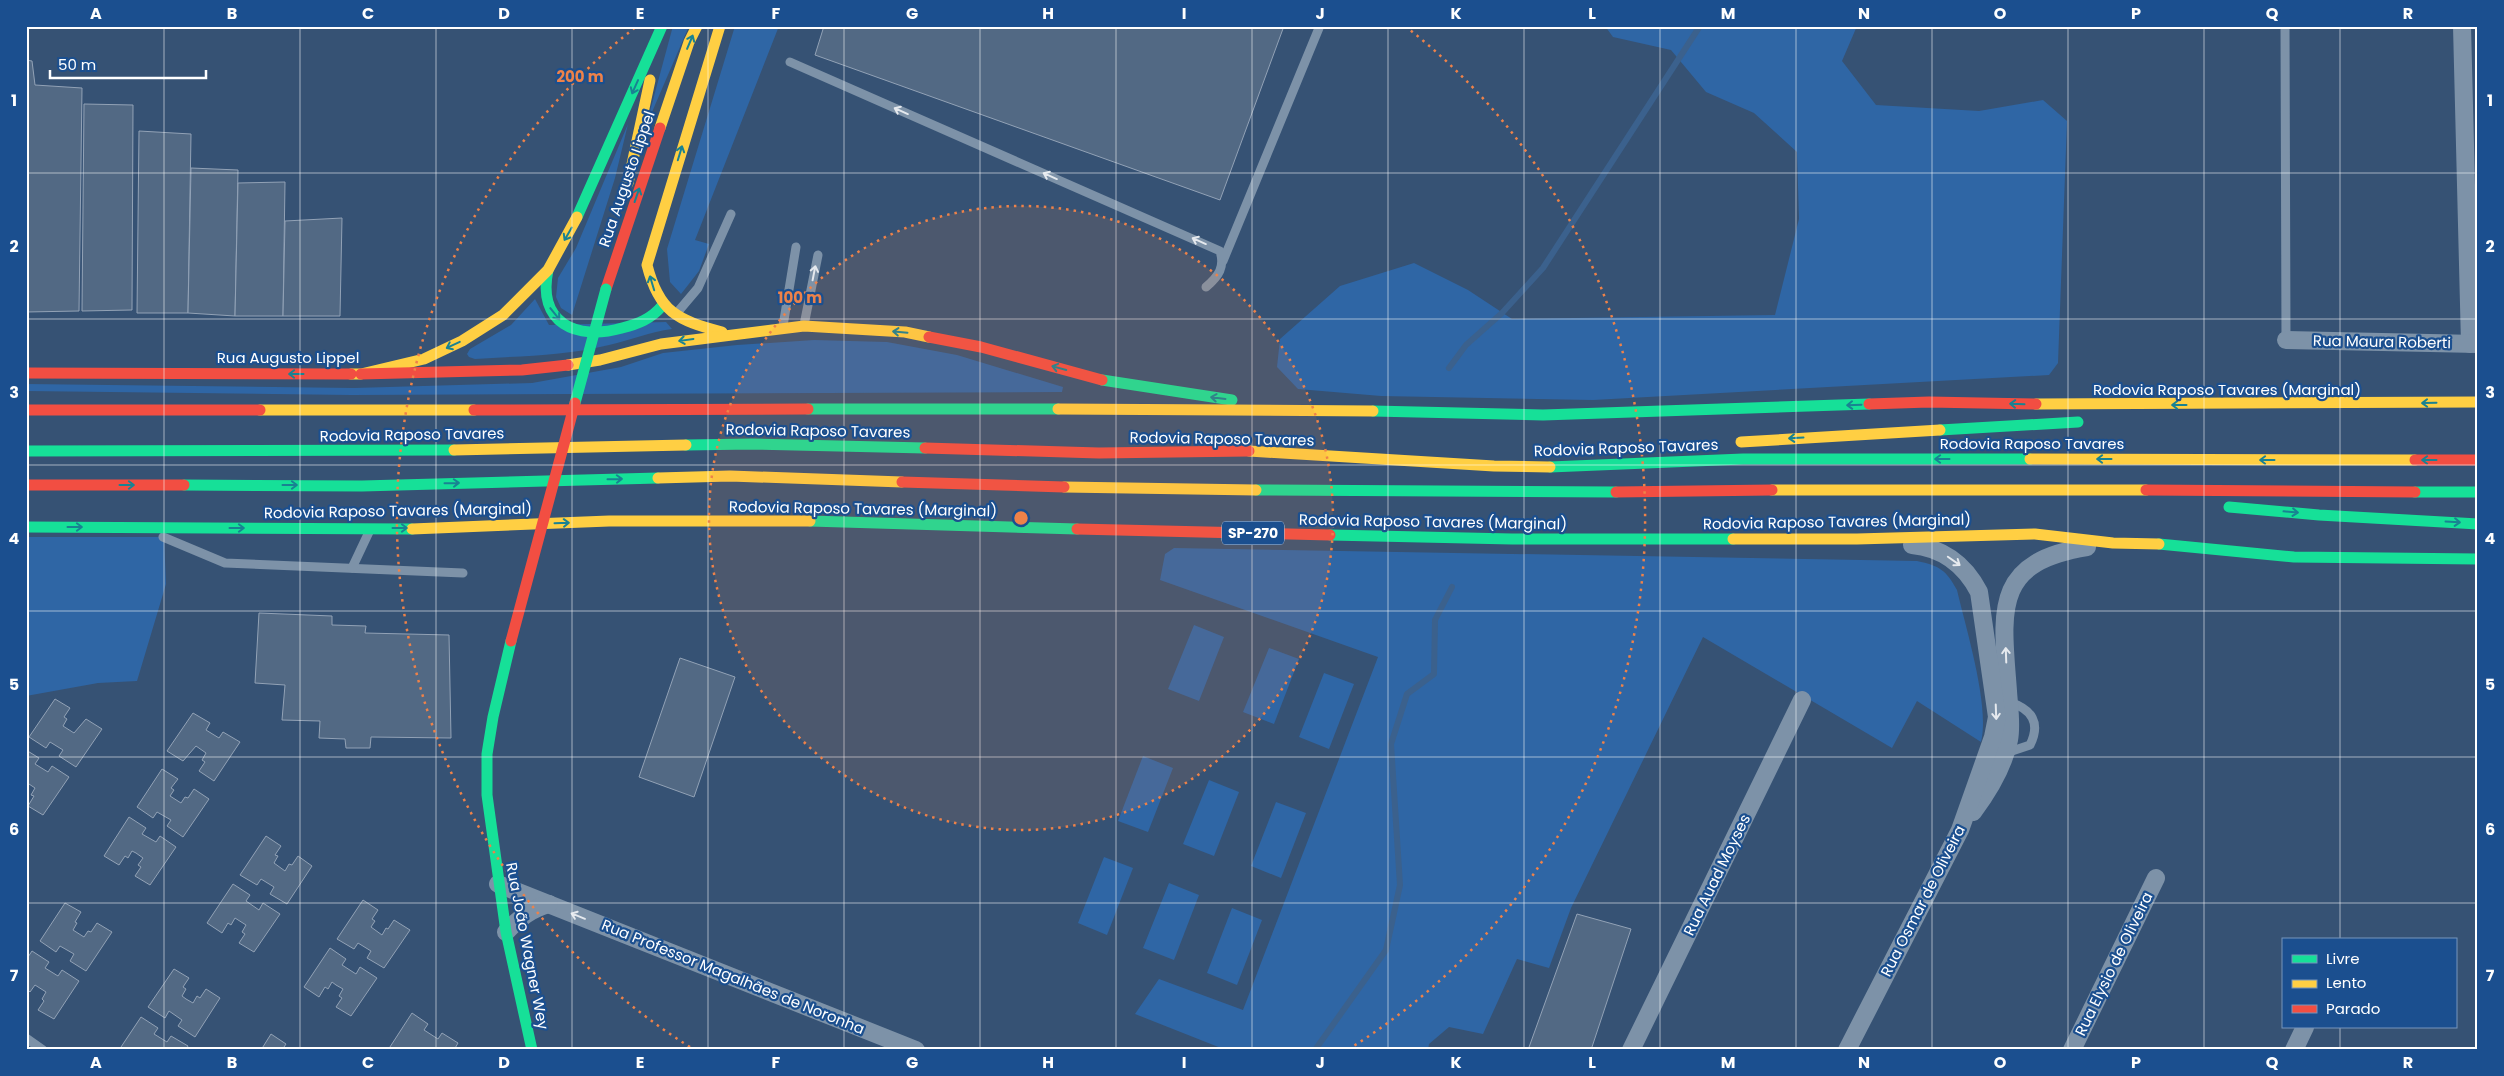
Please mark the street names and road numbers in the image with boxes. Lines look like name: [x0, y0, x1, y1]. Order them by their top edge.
street label: Rua Augusto Lippel: [593, 108, 660, 250]
street label: Rua Maura Roberti: [2313, 330, 2451, 353]
street label: Rua Augusto Lippel: [217, 347, 359, 368]
street label: Rodovia Raposo Tavares (Marginal): [2093, 379, 2361, 400]
street label: Rodovia Raposo Tavares: [725, 418, 911, 443]
street label: Rodovia Raposo Tavares: [319, 422, 505, 447]
street label: Rodovia Raposo Tavares: [1129, 426, 1315, 451]
street label: Rodovia Raposo Tavares: [1940, 433, 2125, 454]
street label: Rodovia Raposo Tavares: [1533, 434, 1719, 461]
street label: Rodovia Raposo Tavares (Marginal): [729, 496, 997, 521]
street label: Rodovia Raposo Tavares (Marginal): [264, 498, 532, 523]
street label: Rodovia Raposo Tavares (Marginal): [1299, 509, 1567, 534]
street label: Rodovia Raposo Tavares (Marginal): [1703, 509, 1971, 534]
road number: SP-270: [1222, 522, 1284, 544]
street label: Rua Auad Moyses: [1678, 810, 1755, 939]
street label: Rua Osmar de Oliveira: [1875, 821, 1970, 980]
street label: Rua João Wagner Wey: [501, 860, 554, 1032]
street label: Rua Elysio de Oliveira: [2070, 888, 2158, 1039]
street label: Rua Professor Magalhães de Noronha: [599, 914, 868, 1039]

